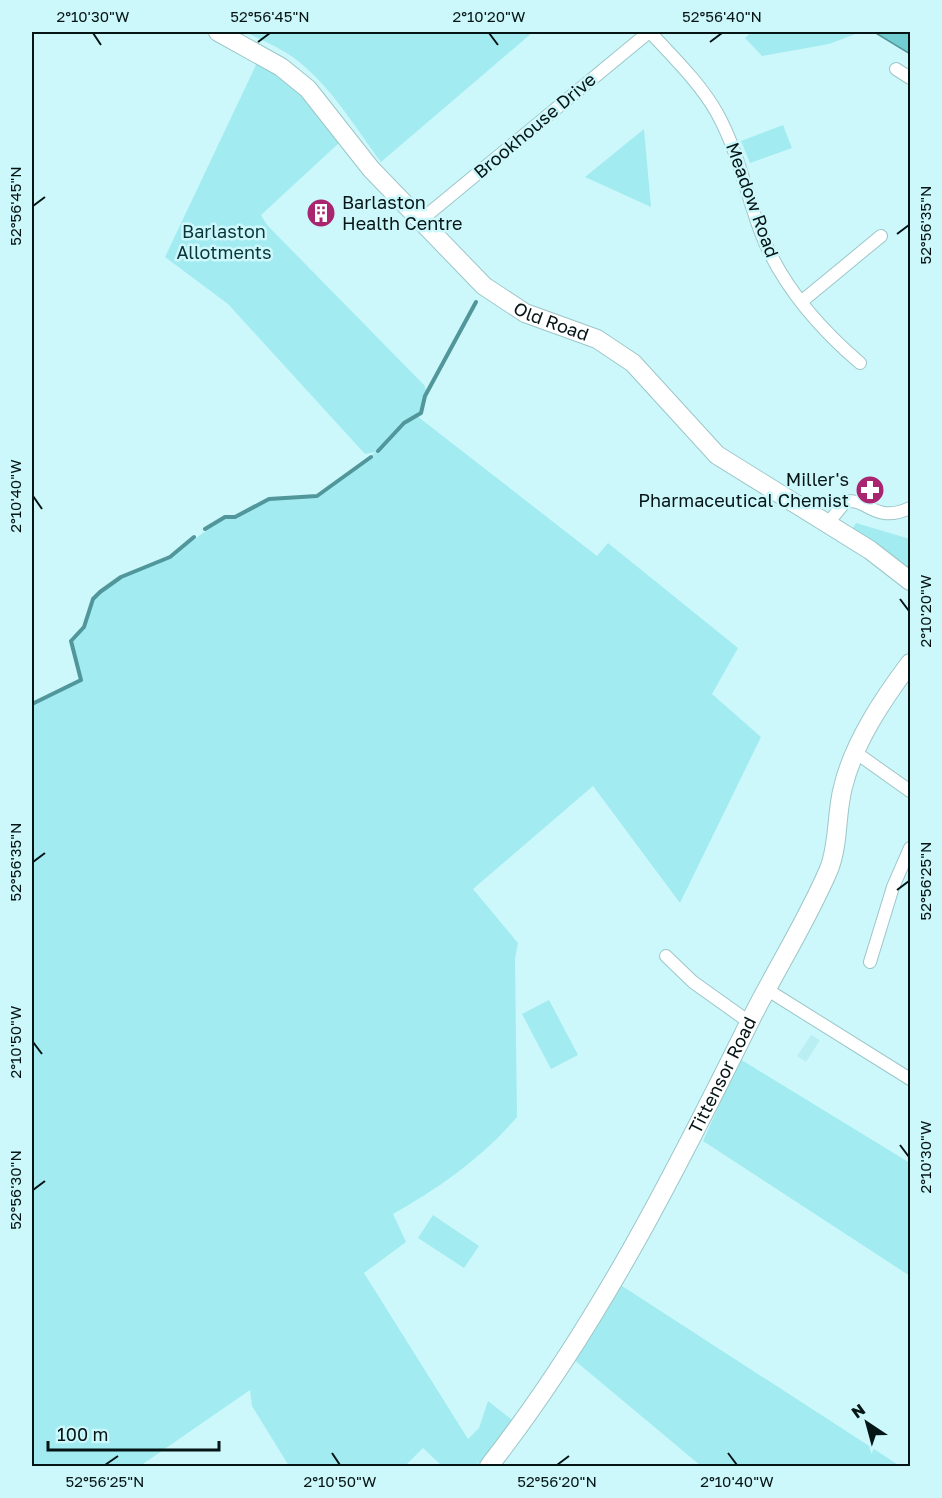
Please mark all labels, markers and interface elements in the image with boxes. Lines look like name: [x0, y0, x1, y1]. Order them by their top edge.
text: 2°10'30"W: [56, 7, 130, 25]
text: 52°56'45"N: [230, 7, 310, 25]
text: 2°10'20"W: [453, 7, 525, 25]
text: 52°56'40"N: [682, 7, 762, 25]
street label: Brookhouse Drive: [469, 68, 600, 183]
street label: Meadow Road: [722, 139, 784, 260]
text: 52°56'45"N: [6, 166, 24, 246]
text: 52°56'35"N: [916, 185, 934, 265]
place label: Barlaston Health Centre: [342, 191, 463, 234]
building icon: Barlaston Health Centre: [305, 197, 337, 229]
park label: Barlaston Allotments: [176, 220, 272, 263]
street label: Old Road: [510, 296, 592, 345]
text: 2°10'40"W: [6, 459, 24, 533]
place label: Miller's Pharmaceutical Chemist: [638, 468, 849, 511]
pharmacy icon: Miller's Pharmaceutical Chemist: [854, 474, 886, 506]
text: 2°10'20"W: [916, 575, 934, 647]
text: 52°56'35"N: [6, 822, 24, 902]
text: 52°56'25"N: [916, 842, 934, 920]
text: 2°10'50"W: [6, 1006, 24, 1078]
street label: Tittensor Road: [683, 1013, 760, 1137]
text: 2°10'30"W: [916, 1120, 934, 1194]
text: 52°56'30"N: [6, 1150, 24, 1230]
north arrow: [837, 1393, 897, 1453]
text: N: [847, 1399, 869, 1423]
scale bar: [48, 1414, 219, 1452]
text: 100 m: [57, 1423, 108, 1445]
text: 52°56'25"N: [66, 1472, 144, 1490]
text: 2°10'50"W: [304, 1472, 376, 1490]
text: 52°56'20"N: [517, 1472, 597, 1490]
text: 2°10'40"W: [700, 1472, 774, 1490]

